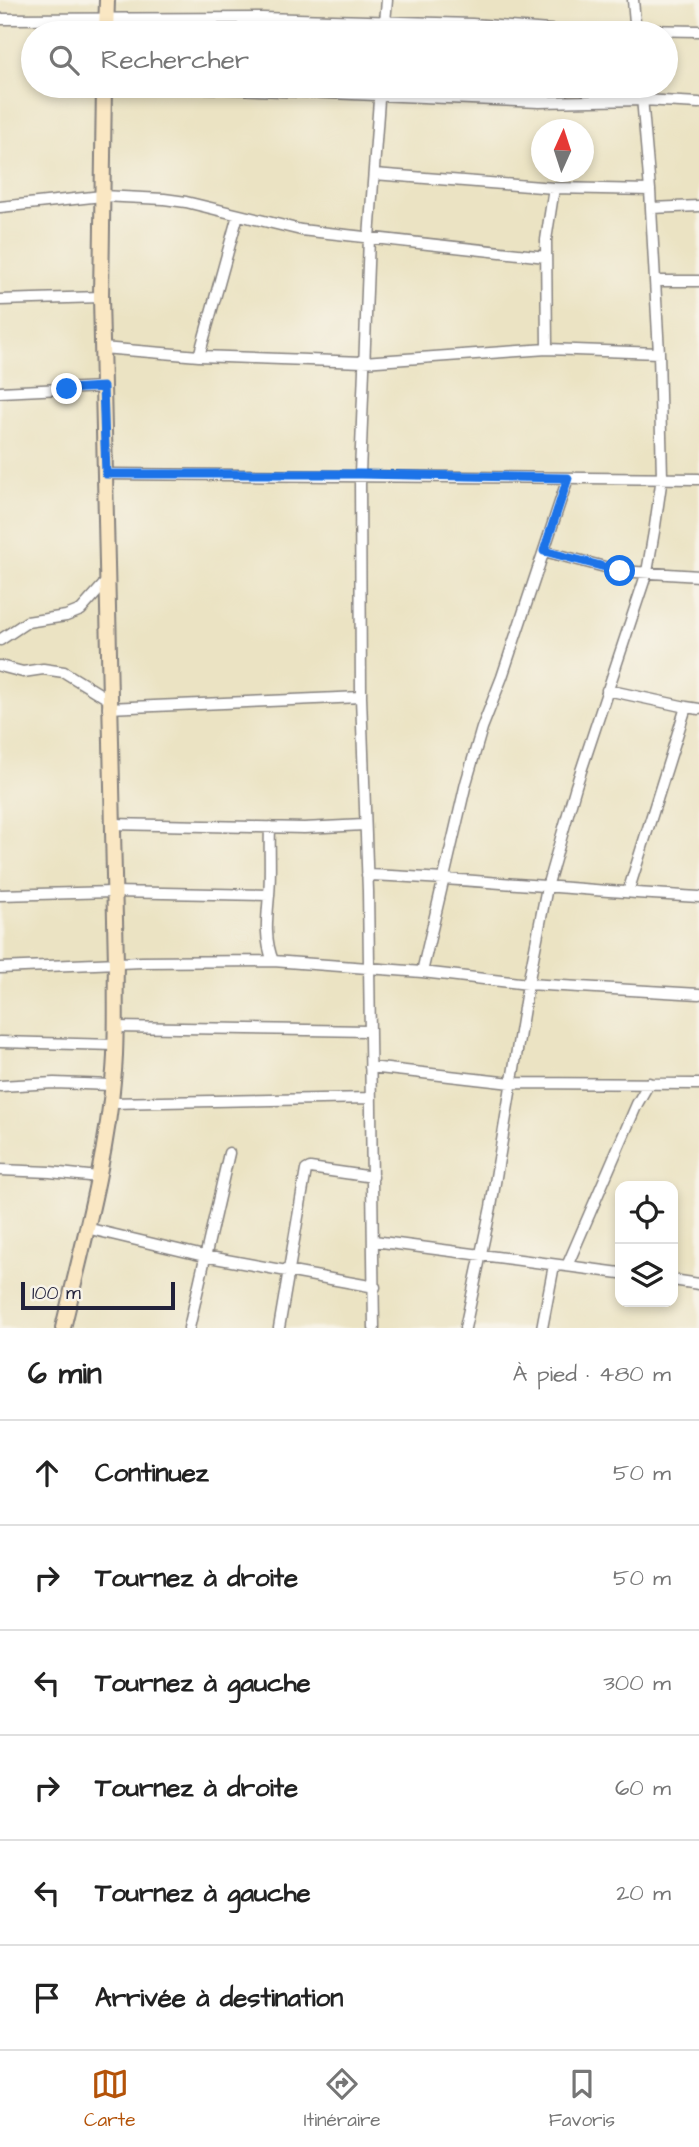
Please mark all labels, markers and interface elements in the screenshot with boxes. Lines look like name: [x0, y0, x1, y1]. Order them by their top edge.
search box: [21, 21, 678, 98]
icon: search: [45, 41, 83, 79]
text: Rechercher: [101, 42, 249, 78]
north arrow: [531, 119, 594, 182]
route end: [51, 373, 82, 404]
route start: [604, 555, 635, 586]
map controls: [615, 1181, 678, 1307]
button: locate: [615, 1181, 678, 1244]
button: layers: [615, 1244, 678, 1307]
scale bar: [21, 1279, 175, 1311]
text: 100 m: [32, 1280, 81, 1307]
text: 6 min: [28, 1353, 102, 1395]
text: À pied · 480 m: [513, 1358, 671, 1390]
icon: ahead: [28, 1454, 66, 1492]
text: Continuez: [95, 1455, 209, 1491]
text: 50 m: [613, 1457, 671, 1489]
icon: right: [28, 1559, 66, 1597]
text: Tournez à droite: [95, 1560, 298, 1596]
text: 50 m: [613, 1562, 671, 1594]
icon: left: [28, 1664, 66, 1702]
text: Tournez à gauche: [95, 1665, 311, 1701]
text: 300 m: [603, 1667, 671, 1699]
icon: right: [28, 1769, 66, 1807]
text: Tournez à droite: [95, 1770, 298, 1806]
text: 60 m: [615, 1772, 671, 1804]
icon: left: [28, 1874, 66, 1912]
text: Tournez à gauche: [95, 1875, 311, 1911]
text: 20 m: [616, 1877, 671, 1909]
icon: arrive: [28, 1979, 66, 2017]
text: Arrivée à destination: [95, 1980, 343, 2016]
tab: Carte: [84, 2065, 136, 2134]
tab: Itinéraire: [304, 2065, 381, 2134]
tab: Favoris: [549, 2065, 615, 2134]

